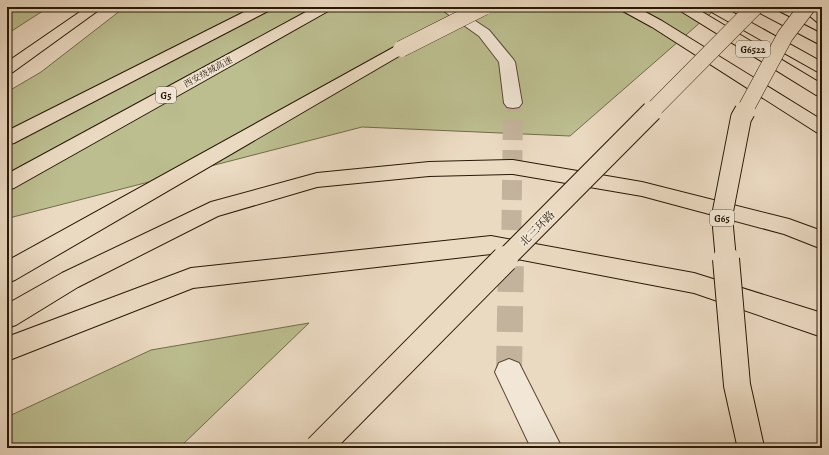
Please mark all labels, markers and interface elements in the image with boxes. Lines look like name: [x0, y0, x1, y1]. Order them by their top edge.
road number: G6522: [736, 41, 770, 57]
street label: 西安绕城高速: [181, 54, 235, 90]
road number: G5: [156, 87, 176, 103]
street label: 北三环路: [516, 207, 558, 249]
road number: G65: [710, 210, 734, 226]

